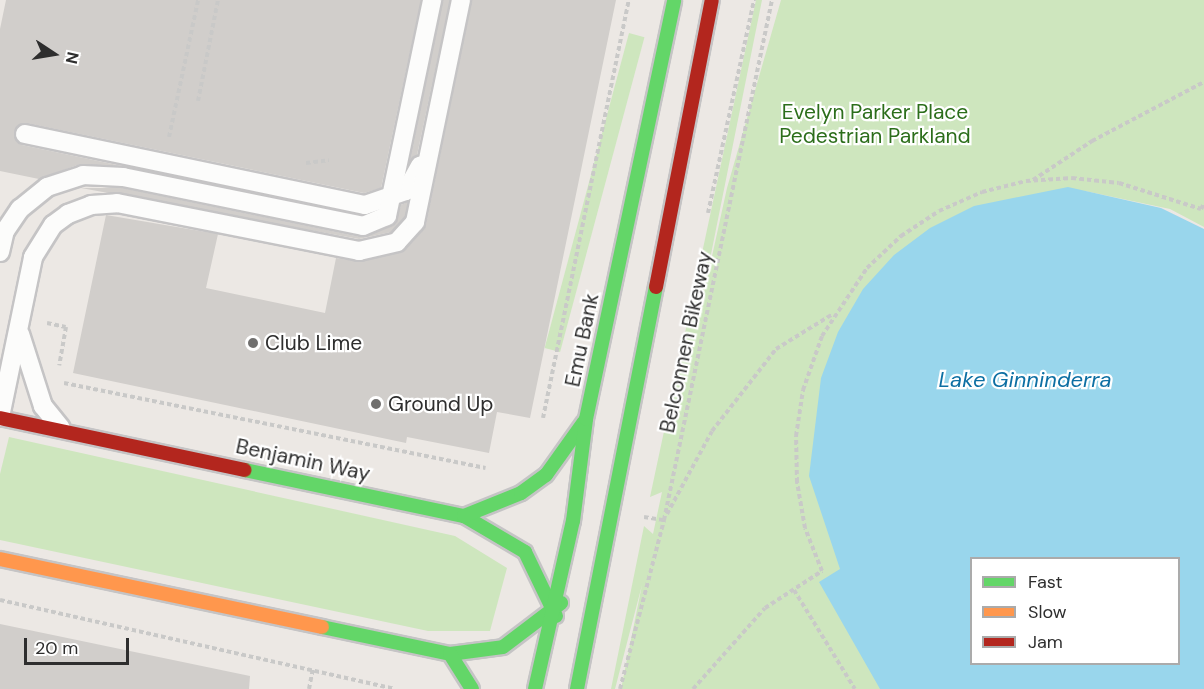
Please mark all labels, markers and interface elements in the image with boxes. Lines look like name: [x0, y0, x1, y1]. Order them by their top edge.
north arrow: [24, 24, 84, 84]
text: N: [61, 50, 84, 66]
park label: Evelyn Parker Place Pedestrian Parkland: [779, 99, 971, 149]
street label: Belconnen Bikeway: [654, 249, 718, 435]
street label: Emu Bank: [560, 291, 604, 389]
place label: Club Lime: [265, 330, 362, 356]
marker: Club Lime: [246, 336, 260, 350]
water label: Lake Ginninderra: [938, 367, 1112, 393]
place label: Ground Up: [388, 391, 493, 417]
marker: Ground Up: [369, 397, 383, 411]
street label: Benjamin Way: [234, 433, 372, 487]
legend: [970, 557, 1180, 665]
text: Fast: [1028, 570, 1063, 594]
text: Slow: [1028, 600, 1067, 624]
scale bar: [27, 626, 132, 664]
text: Jam: [1028, 630, 1063, 654]
text: 20 m: [35, 636, 78, 660]

